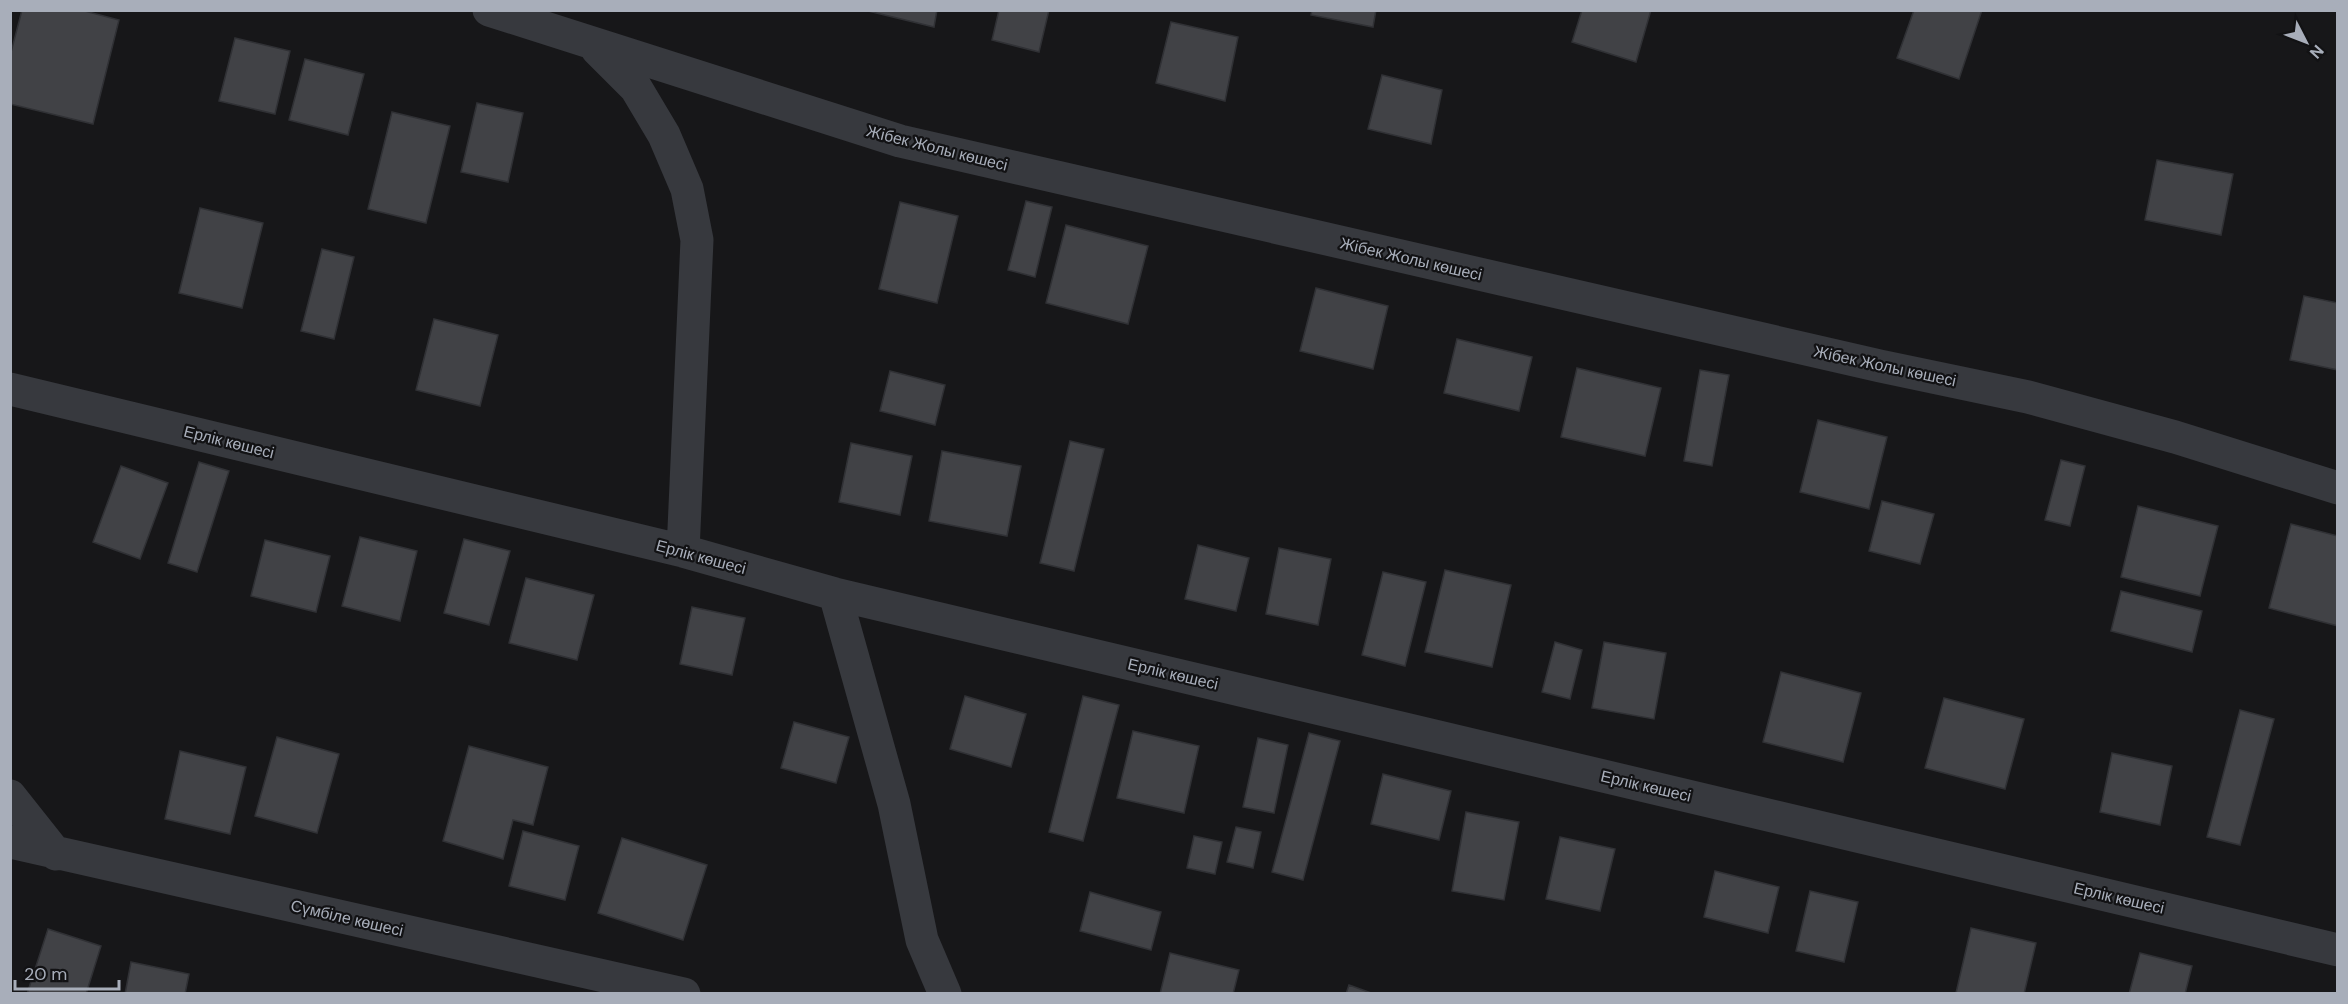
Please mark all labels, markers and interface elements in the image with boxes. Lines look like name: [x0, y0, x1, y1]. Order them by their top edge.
north arrow: [2276, 12, 2336, 72]
text: N: [2305, 40, 2328, 63]
street label: Жібек Жолы көшесі: [864, 120, 1010, 176]
street label: Жібек Жолы көшесі: [1338, 232, 1484, 286]
street label: Жібек Жолы көшесі: [1812, 341, 1958, 391]
street label: Ерлік көшесі: [182, 421, 276, 463]
street label: Ерлік көшесі: [654, 535, 748, 579]
street label: Ерлік көшесі: [1126, 653, 1220, 695]
street label: Ерлік көшесі: [1599, 765, 1693, 807]
street label: Ерлік көшесі: [2072, 877, 2166, 919]
street label: Сүмбіле көшесі: [289, 895, 405, 941]
scale bar: [15, 953, 118, 991]
text: 20 m: [24, 962, 67, 986]

